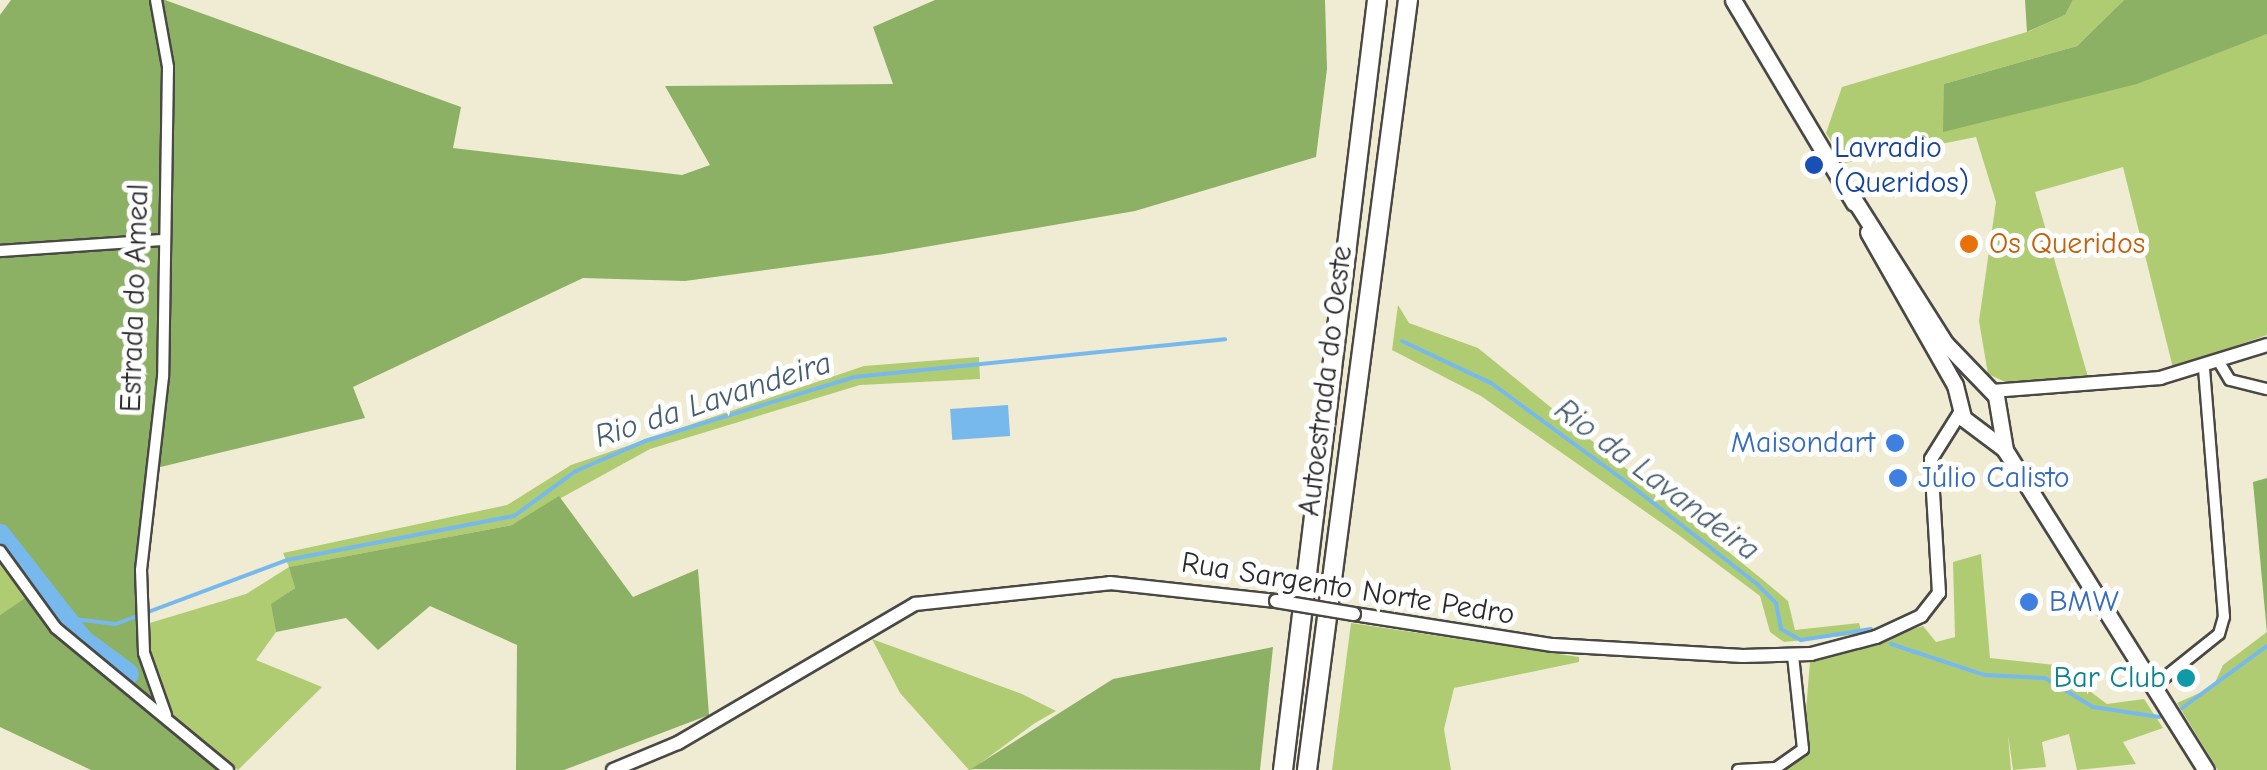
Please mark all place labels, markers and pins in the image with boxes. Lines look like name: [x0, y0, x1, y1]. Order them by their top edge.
place label: Lavradio (Queridos): [1834, 130, 1969, 200]
marker: Lavradio (Queridos): [1803, 154, 1825, 176]
place label: Os Queridos: [1989, 226, 2145, 262]
marker: Os Queridos: [1958, 233, 1980, 255]
place label: Maisondart: [1731, 425, 1875, 461]
marker: Maisondart: [1884, 432, 1906, 454]
place label: Júlio Calisto: [1918, 460, 2070, 496]
marker: Júlio Calisto: [1887, 467, 1909, 489]
place label: BMW: [2049, 584, 2119, 620]
marker: BMW: [2018, 591, 2040, 613]
place label: Bar Club: [2054, 660, 2166, 696]
marker: Bar Club: [2175, 667, 2197, 689]

